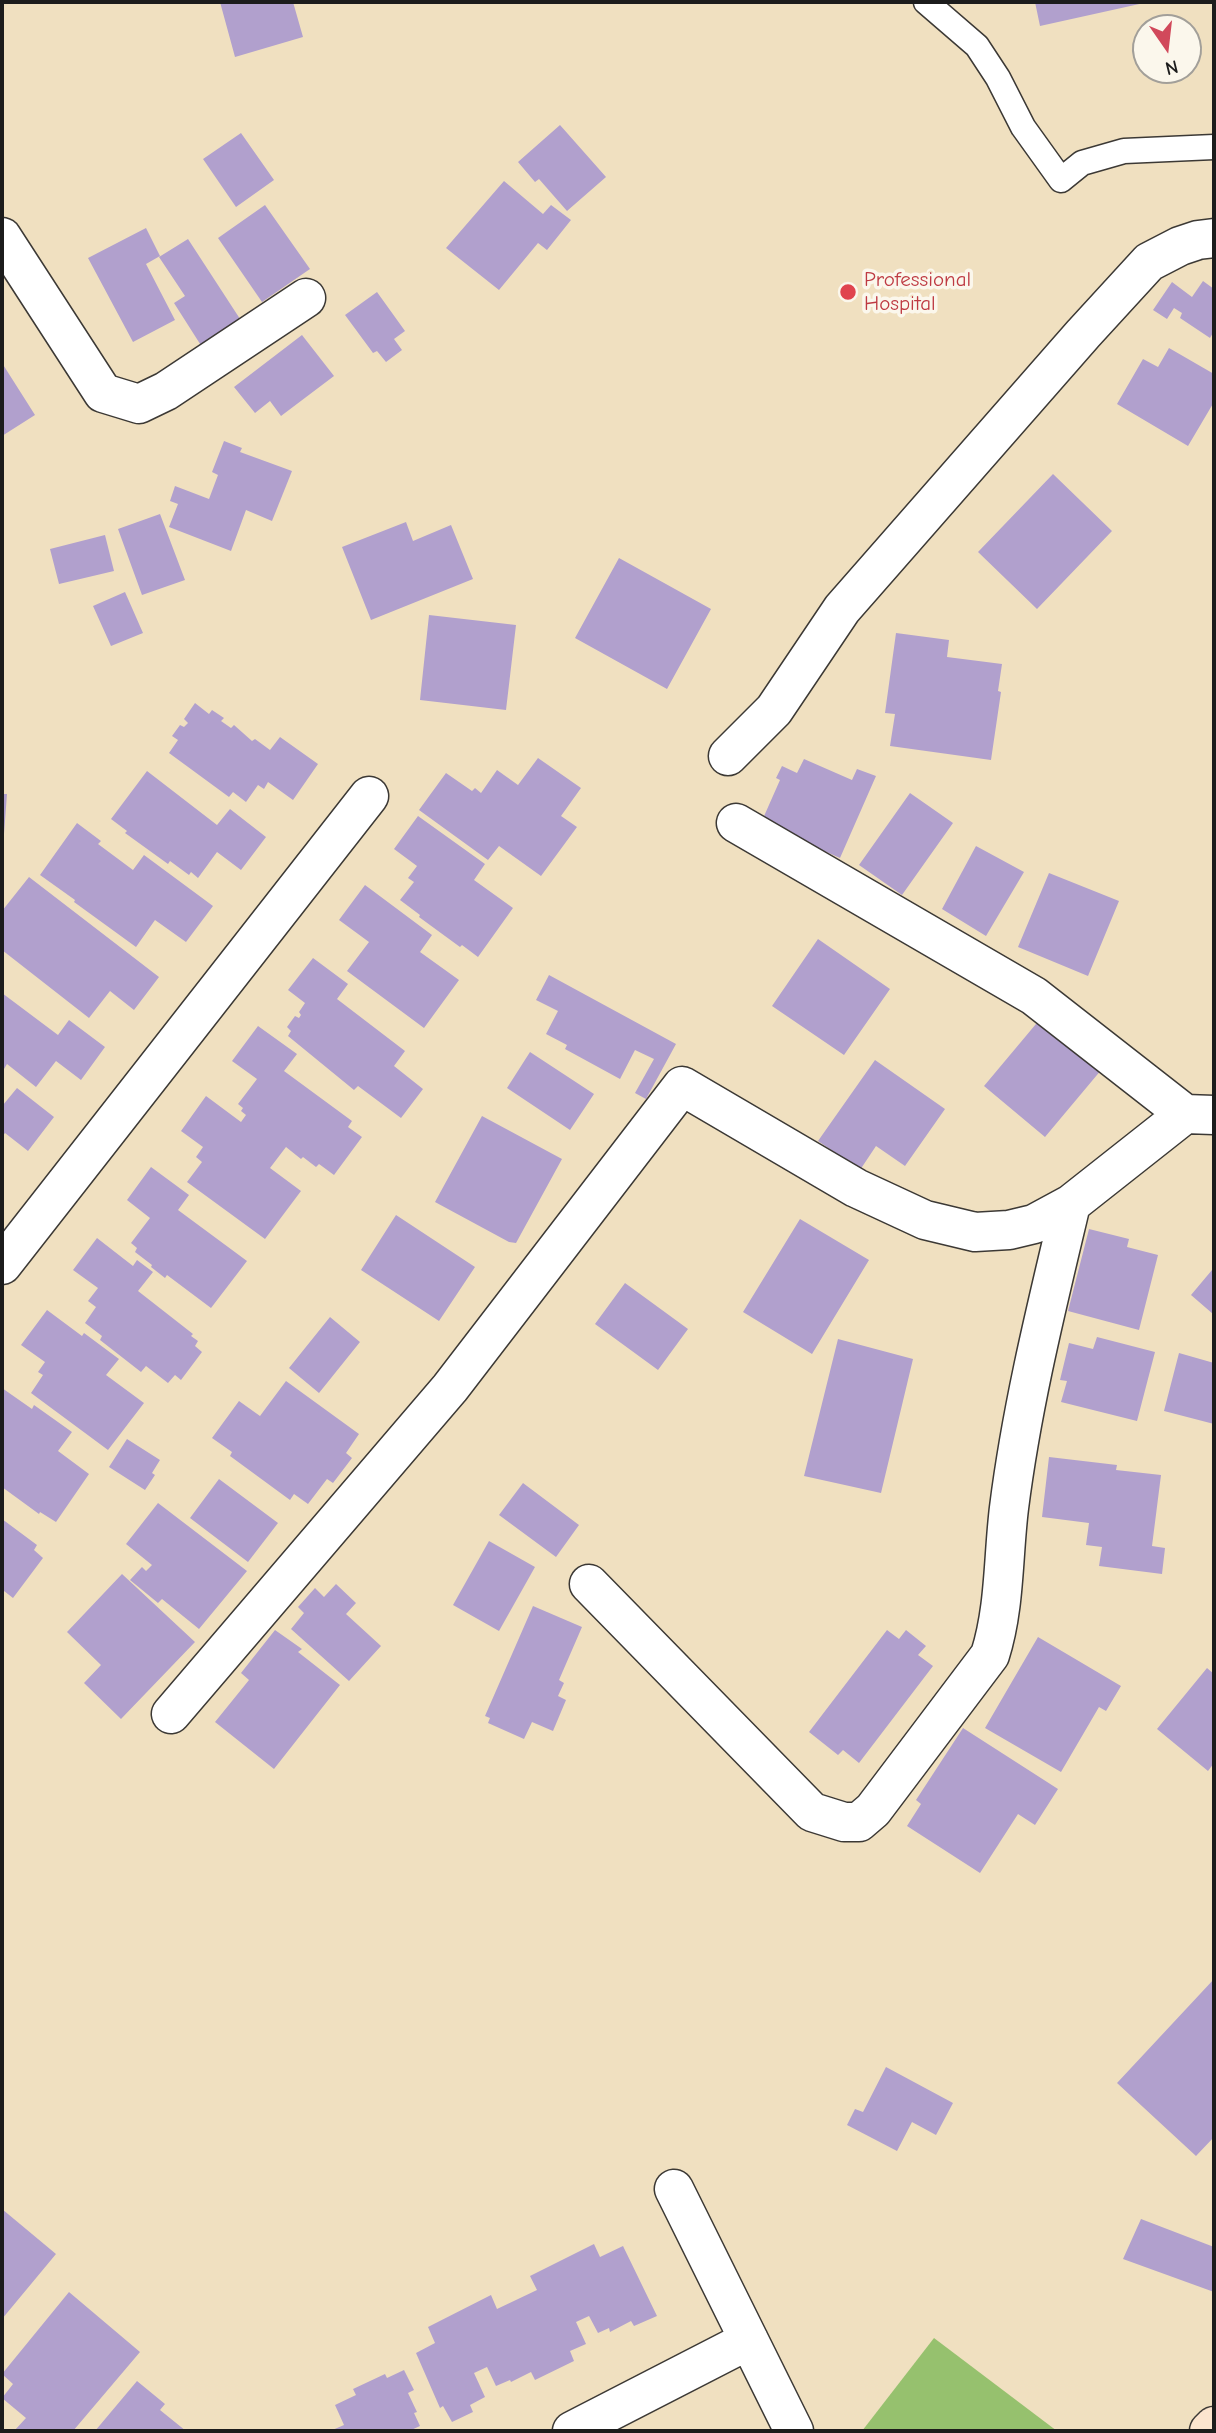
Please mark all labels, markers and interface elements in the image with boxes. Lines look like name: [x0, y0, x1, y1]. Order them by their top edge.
north arrow: [1132, 14, 1202, 84]
text: N: [1163, 55, 1180, 80]
place label: Professional Hospital: [864, 267, 971, 317]
marker: Professional Hospital: [838, 282, 858, 302]

